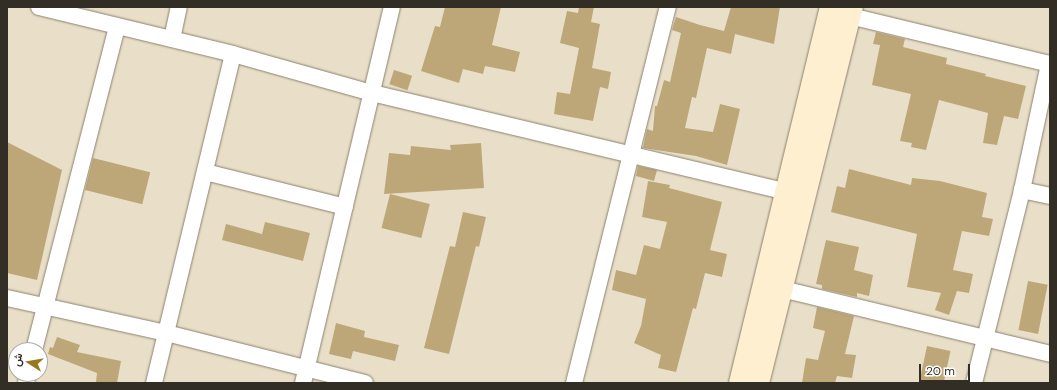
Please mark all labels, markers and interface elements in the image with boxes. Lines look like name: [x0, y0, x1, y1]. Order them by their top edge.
north arrow: [8, 342, 48, 382]
text: ش: [9, 352, 25, 368]
scale bar: [921, 356, 972, 382]
text: 20 m: [926, 363, 955, 379]

